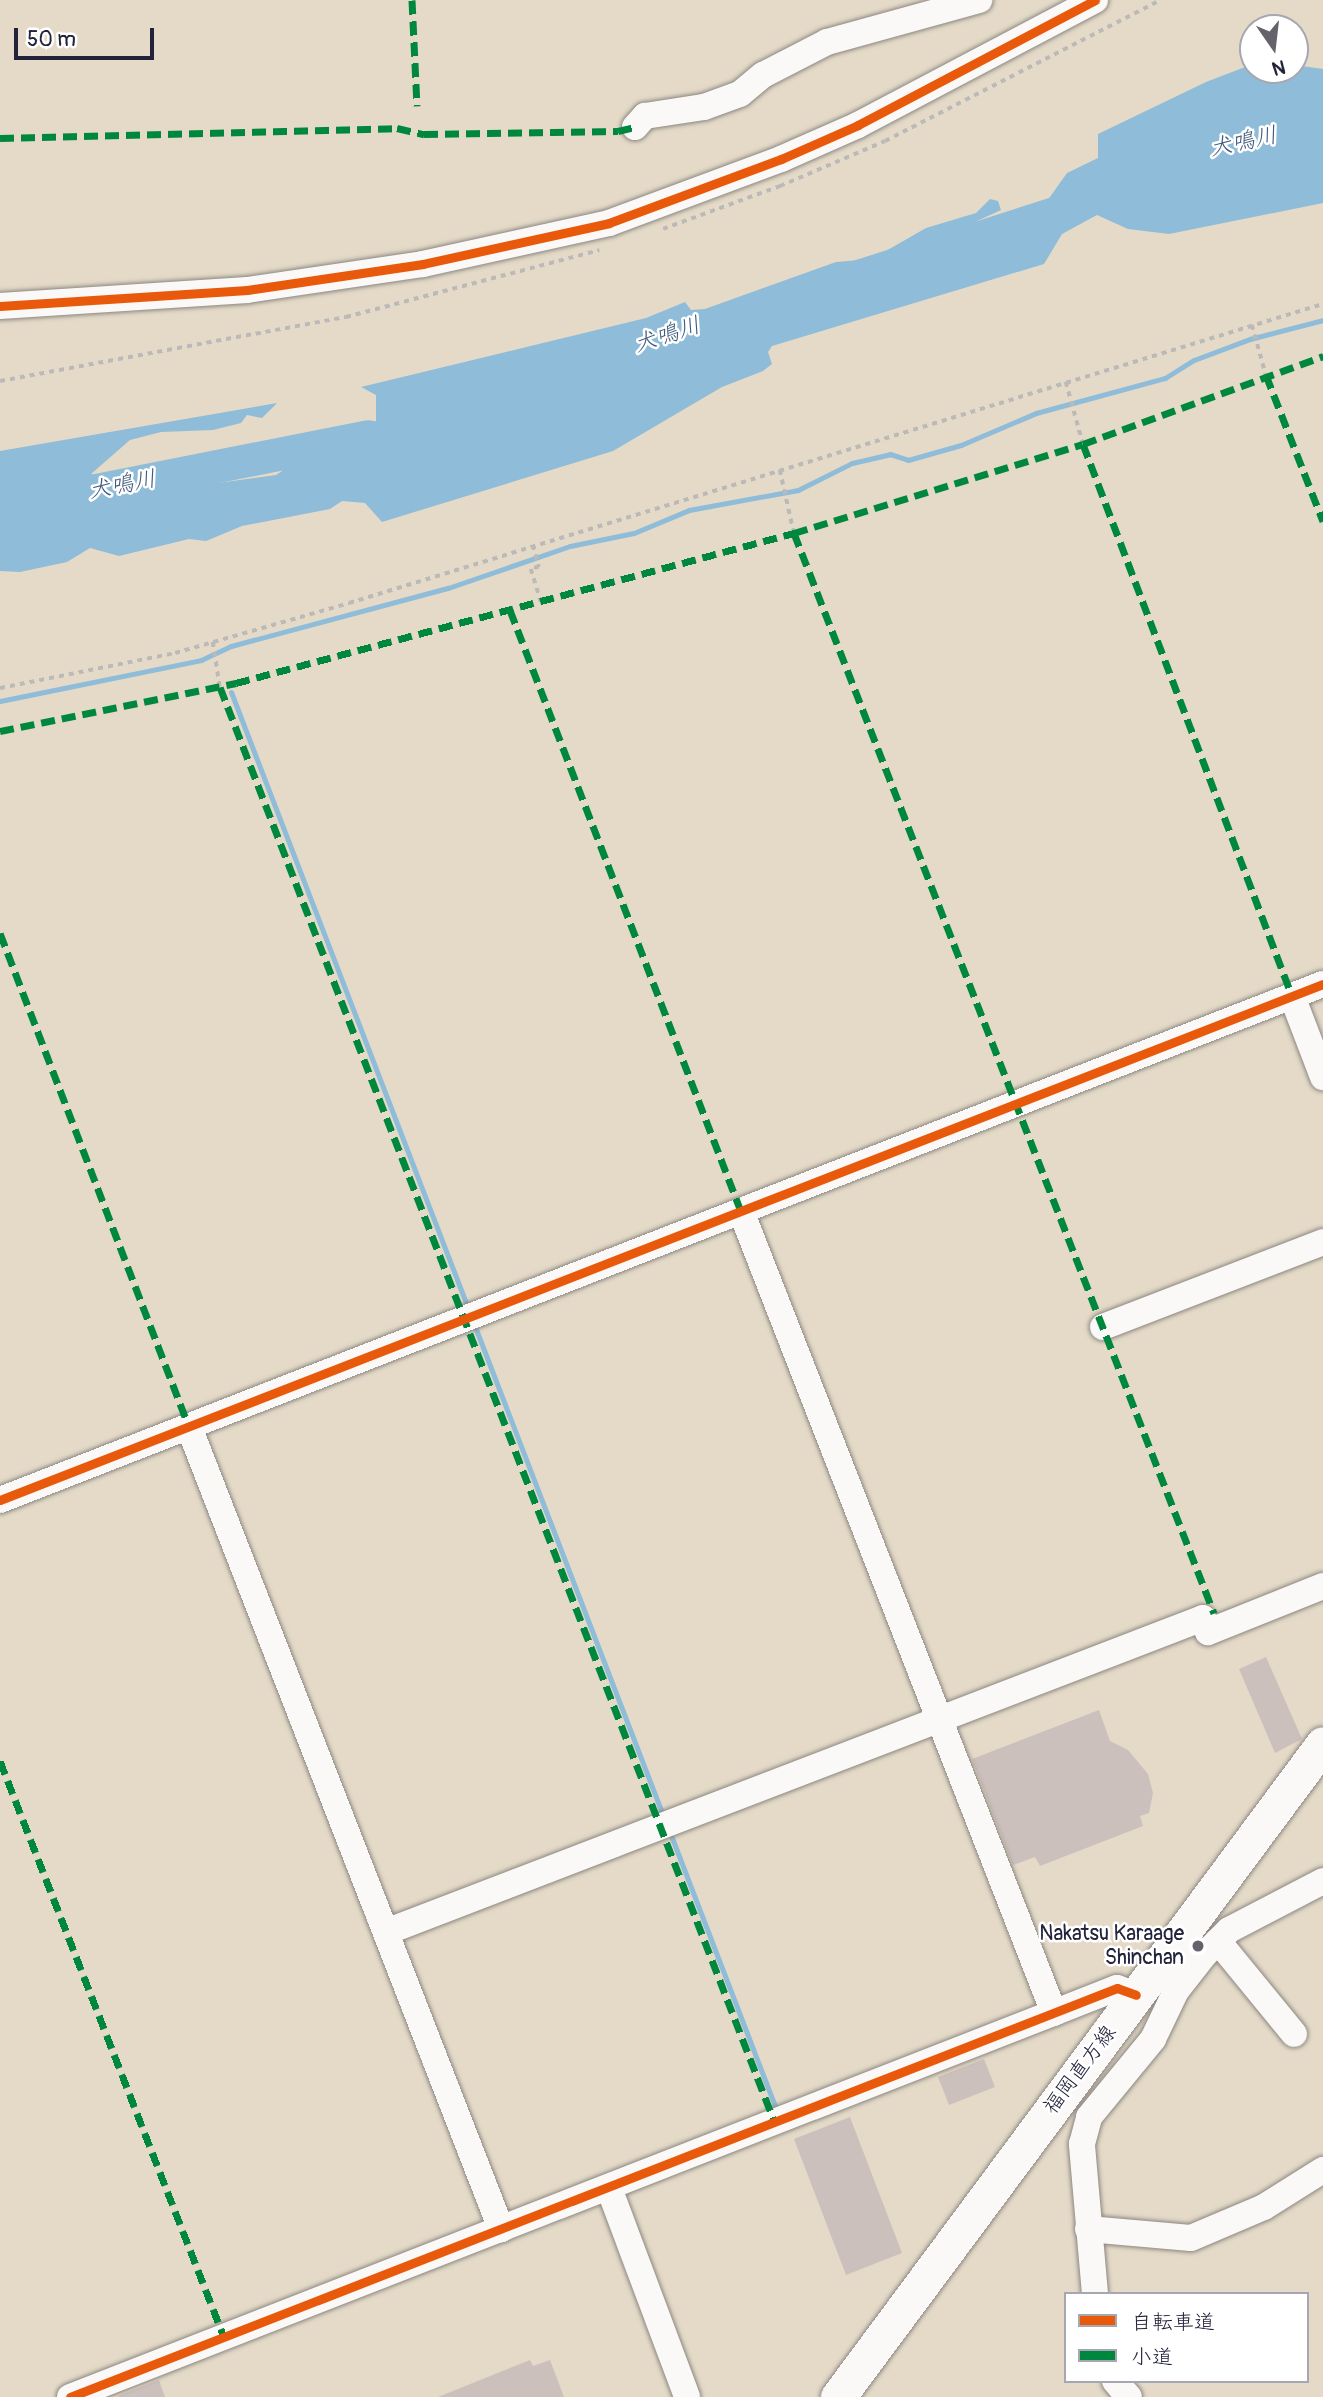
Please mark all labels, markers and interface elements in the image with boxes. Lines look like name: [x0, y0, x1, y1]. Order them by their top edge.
scale bar: [18, 14, 158, 58]
north arrow: [1239, 14, 1309, 84]
text: 50 m: [27, 26, 76, 53]
text: N: [1269, 54, 1288, 81]
water label: 犬鳴川: [1206, 121, 1280, 163]
water label: 犬鳴川: [630, 311, 704, 359]
water label: 犬鳴川: [86, 465, 158, 505]
place label: Nakatsu Karaage Shinchan: [1039, 1921, 1184, 1971]
marker: Nakatsu Karaage Shinchan: [1190, 1938, 1206, 1954]
street label: 福岡直方線: [1038, 2020, 1122, 2120]
legend: [1064, 2292, 1309, 2383]
text: 自転車道: [1131, 2309, 1215, 2336]
text: 小道: [1131, 2344, 1173, 2371]

